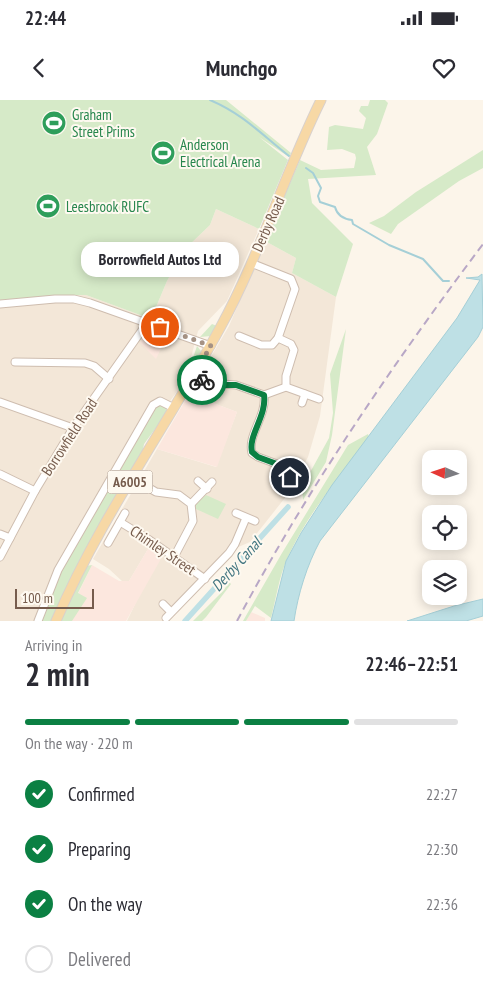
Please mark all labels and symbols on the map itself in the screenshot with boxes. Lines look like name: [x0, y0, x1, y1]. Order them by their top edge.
place label: Graham Street Prims: [72, 105, 135, 141]
sports icon: Graham Street Prims: [41, 110, 67, 136]
place label: Anderson Electrical Arena: [180, 135, 260, 171]
sports icon: Anderson Electrical Arena: [150, 140, 176, 166]
sports icon: Leesbrook RUFC: [35, 193, 61, 219]
street label: Derby Road: [247, 193, 289, 255]
place label: Leesbrook RUFC: [66, 197, 149, 216]
callout: Borrowfield Autos Ltd: [81, 242, 239, 277]
pin: [139, 306, 181, 348]
courier: [177, 355, 227, 405]
street label: Borrowfield Road: [37, 395, 101, 479]
north arrow: [422, 450, 468, 495]
pin: [269, 456, 311, 498]
road number: A6005: [108, 471, 152, 494]
street label: Chimley Street: [126, 521, 200, 579]
water label: Derby Canal: [207, 532, 266, 595]
scale bar: [15, 586, 94, 609]

